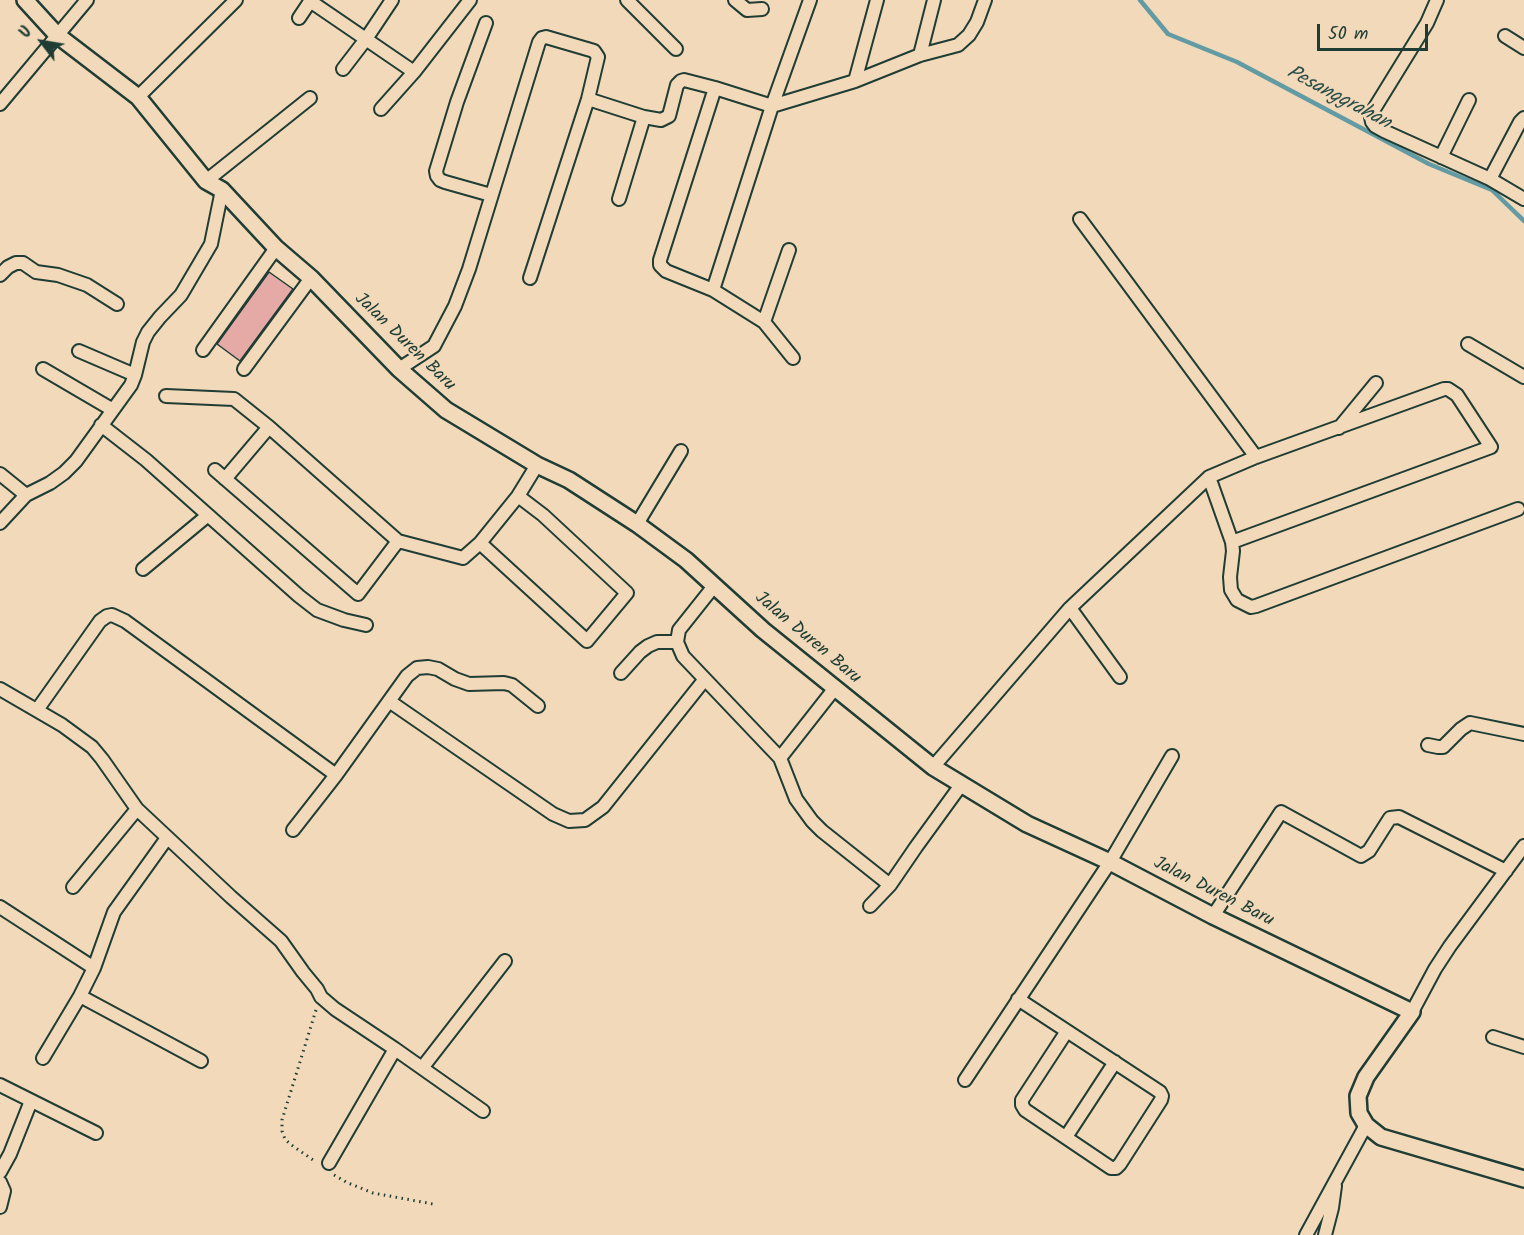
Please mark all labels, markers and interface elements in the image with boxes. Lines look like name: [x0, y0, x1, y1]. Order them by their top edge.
north arrow: [12, 12, 72, 72]
scale bar: [1320, 12, 1431, 50]
text: 50 m: [1328, 20, 1368, 49]
text: U: [13, 22, 39, 43]
water label: Pesanggrahan: [1282, 62, 1394, 136]
street label: Jalan Duren Baru: [349, 289, 459, 397]
street label: Jalan Duren Baru: [749, 588, 865, 690]
street label: Jalan Duren Baru: [1149, 853, 1277, 933]

